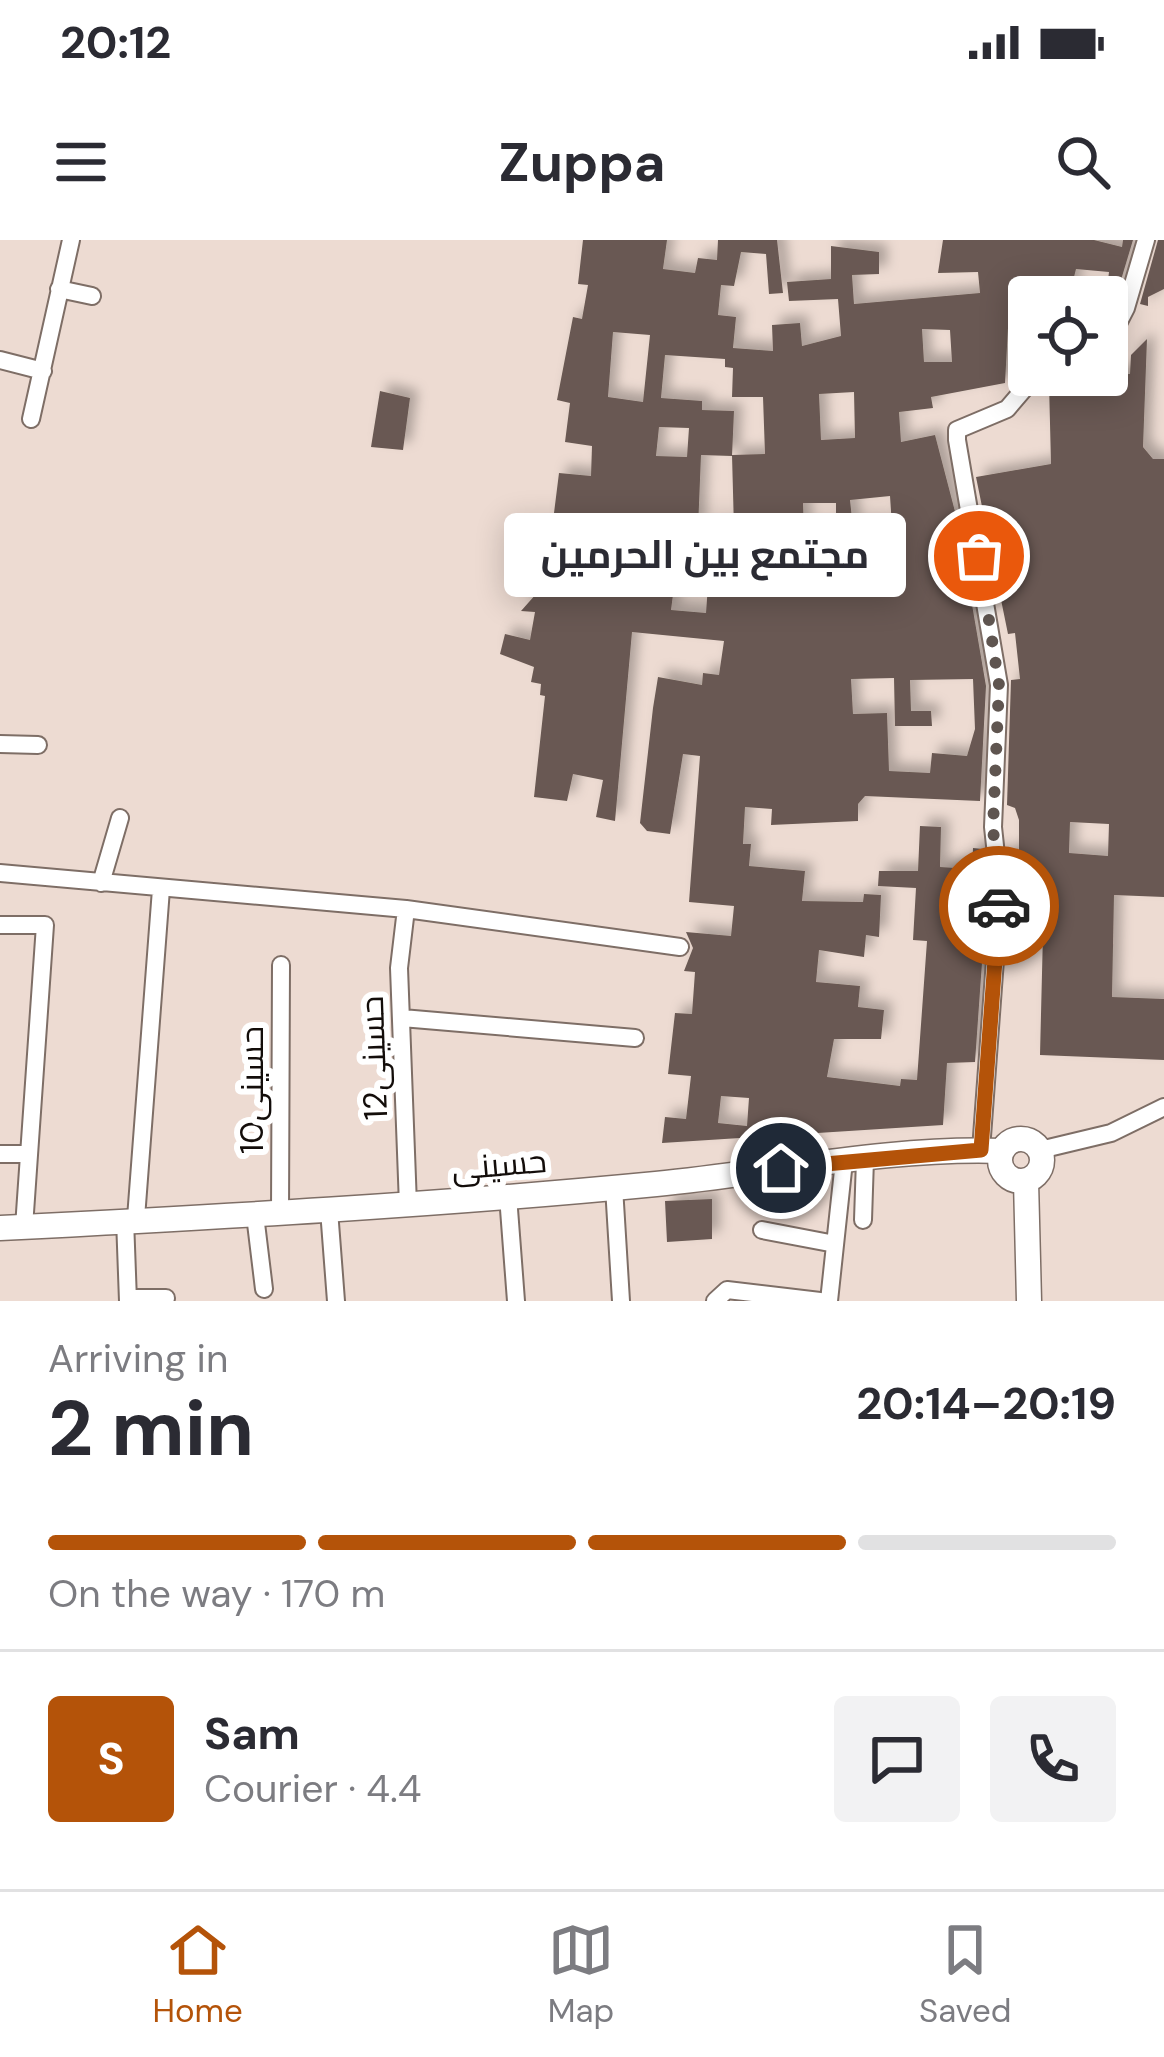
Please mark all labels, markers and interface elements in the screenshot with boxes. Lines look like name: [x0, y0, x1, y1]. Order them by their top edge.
text: 20:12: [60, 13, 171, 72]
text: Zuppa: [499, 127, 665, 198]
icon: menu: [48, 129, 114, 195]
icon: search: [1050, 129, 1116, 195]
map controls: [1008, 276, 1128, 396]
button: locate: [1008, 276, 1128, 396]
pin: [928, 505, 1030, 607]
callout: مجتمع بین الحرمین: [505, 514, 907, 598]
icon: bag: [946, 523, 1012, 589]
text: مجتمع بین الحرمین: [541, 529, 869, 580]
courier: [939, 846, 1059, 966]
icon: car: [966, 873, 1032, 939]
street label: حسینی12: [350, 995, 397, 1121]
street label: حسینی10: [230, 1026, 273, 1154]
pin: [730, 1117, 832, 1219]
icon: home: [748, 1135, 814, 1201]
street label: حسینی: [450, 1139, 548, 1190]
text: Arriving in: [48, 1333, 228, 1384]
text: 20:14–20:19: [856, 1374, 1116, 1433]
text: 2 min: [48, 1378, 254, 1479]
text: On the way · 170 m: [48, 1568, 385, 1619]
button: chat: [834, 1696, 960, 1822]
button: phone: [990, 1696, 1116, 1822]
text: Sam: [204, 1704, 300, 1763]
text: S: [97, 1729, 125, 1788]
text: Courier · 4.4: [204, 1763, 421, 1814]
tab: Home: [152, 1917, 243, 2032]
tab: Map: [548, 1917, 614, 2032]
tab: Saved: [919, 1917, 1012, 2032]

